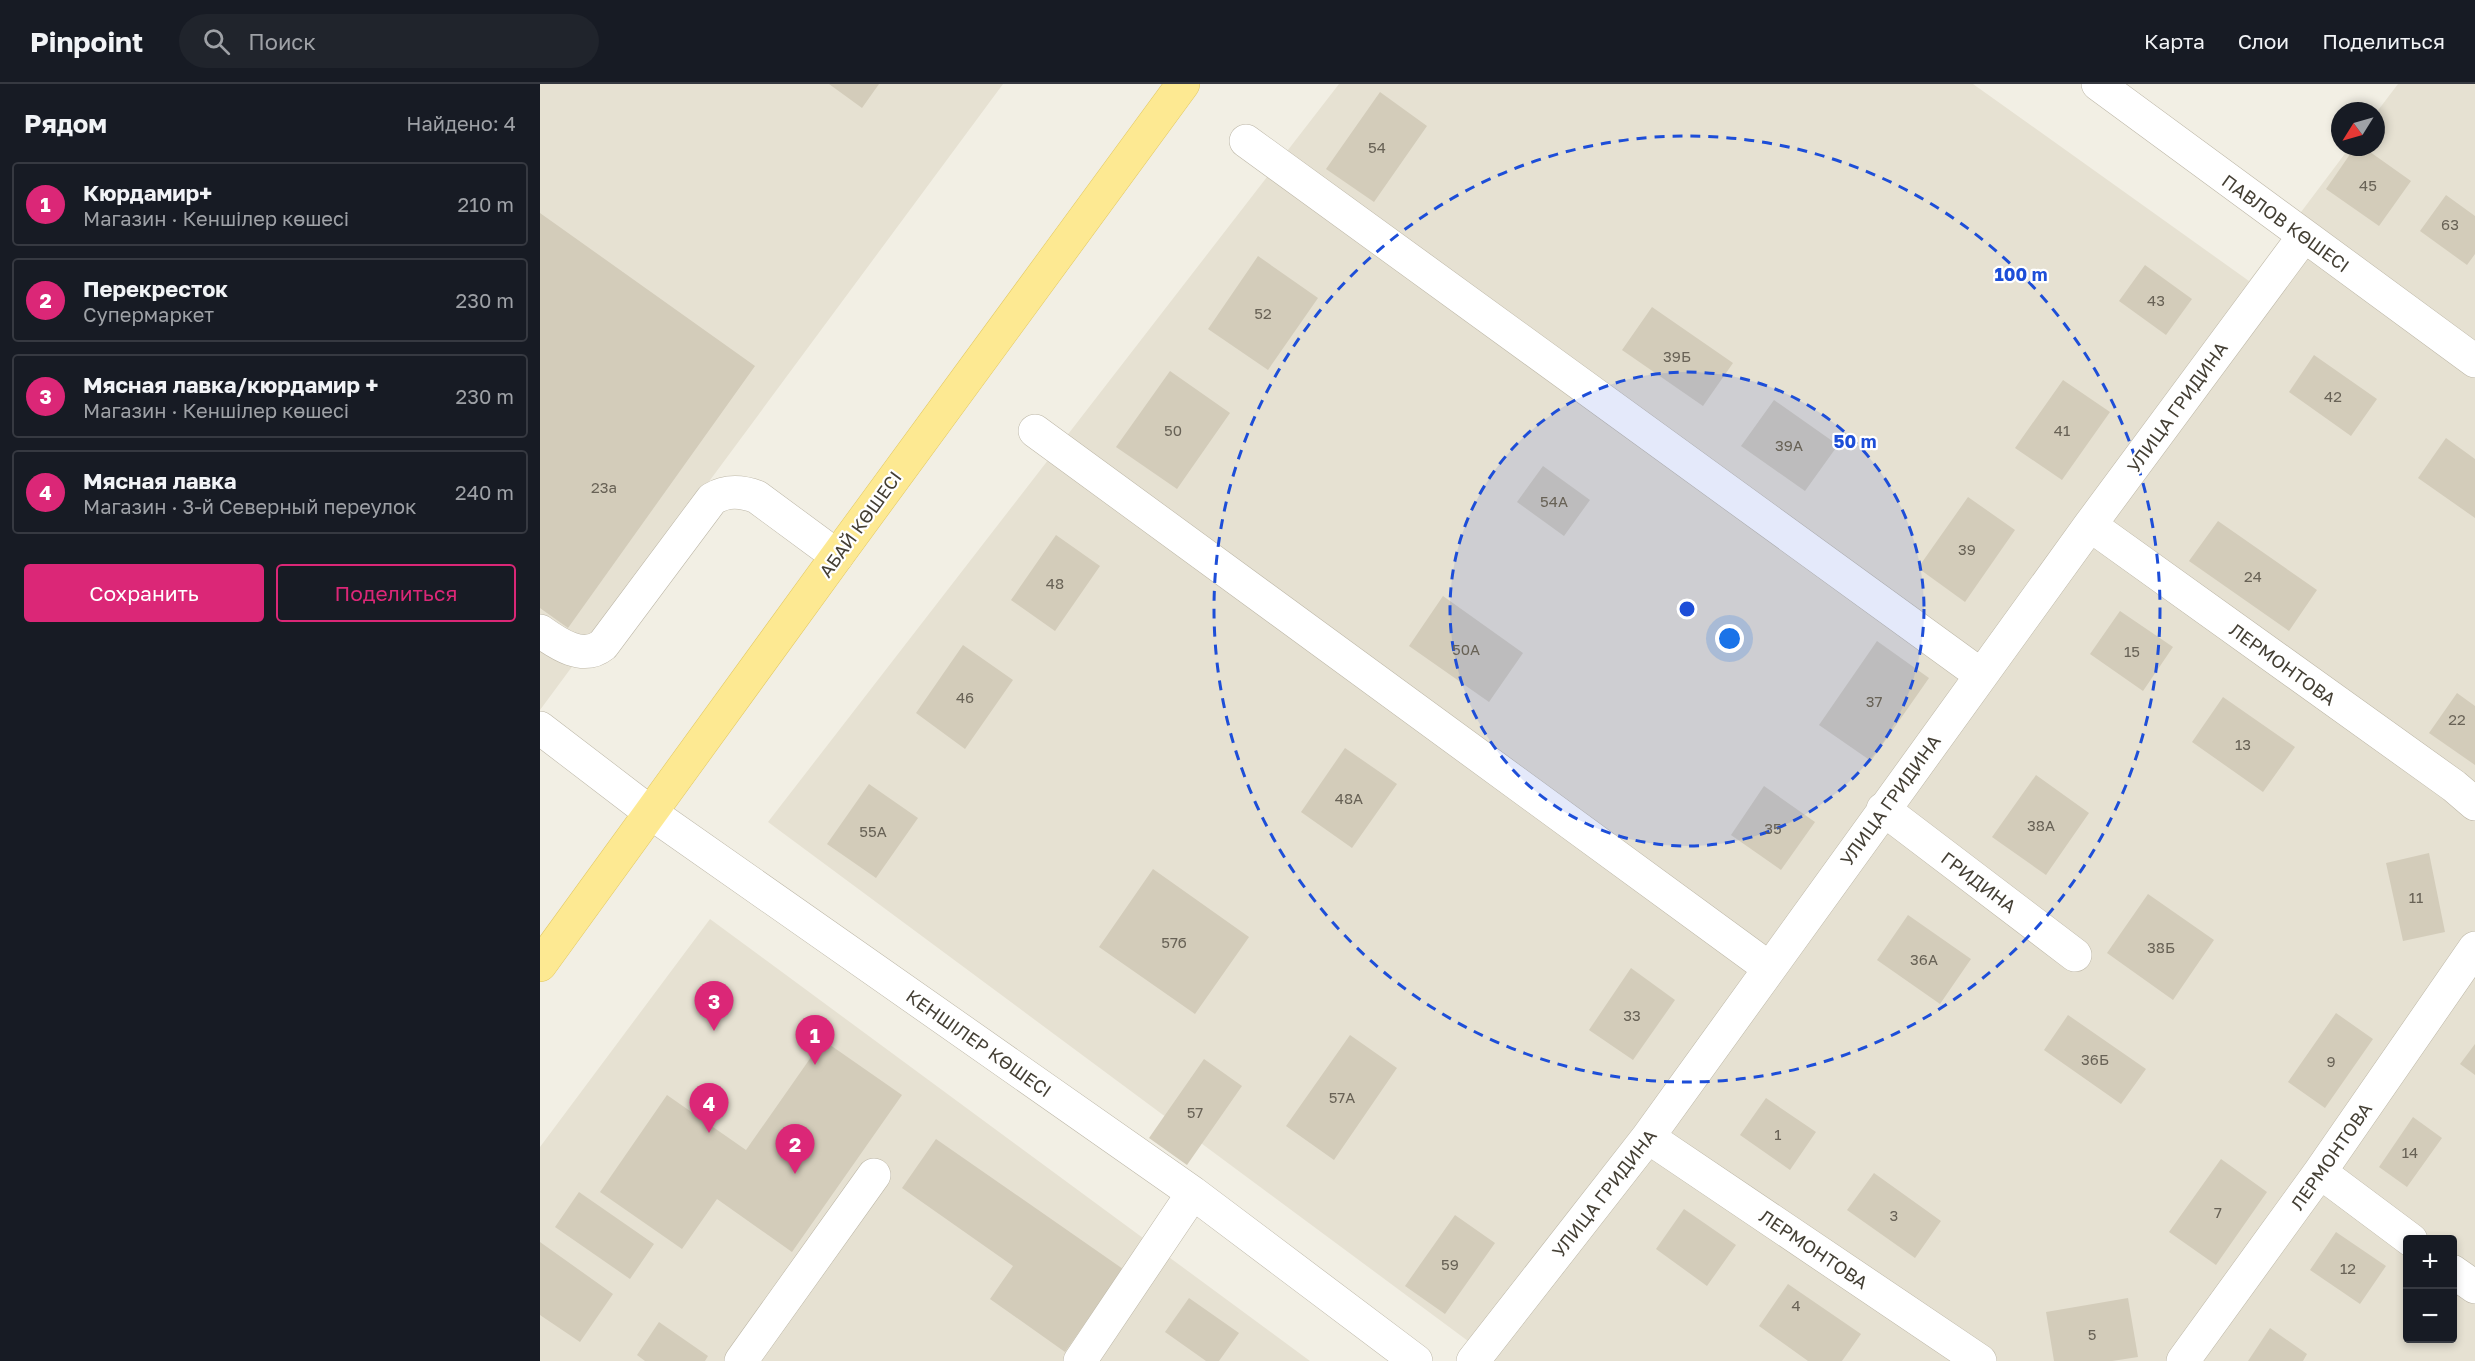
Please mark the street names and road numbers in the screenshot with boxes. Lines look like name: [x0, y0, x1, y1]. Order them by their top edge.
street label: ПАВЛОВ КӨШЕСІ: [2218, 169, 2354, 277]
street label: УЛИЦА ГРИДИНА: [2122, 337, 2232, 477]
street label: АБАЙ КӨШЕСІ: [814, 467, 906, 581]
street label: ЛЕРМОНТОВА: [2226, 618, 2340, 710]
street label: УЛИЦА ГРИДИНА: [1835, 730, 1945, 870]
street label: ГРИДИНА: [1937, 847, 2021, 917]
street label: КЕНШІЛЕР КӨШЕСІ: [902, 985, 1056, 1101]
street label: ЛЕРМОНТОВА: [2286, 1098, 2376, 1214]
street label: УЛИЦА ГРИДИНА: [1547, 1125, 1661, 1261]
street label: ЛЕРМОНТОВА: [1756, 1205, 1872, 1293]

